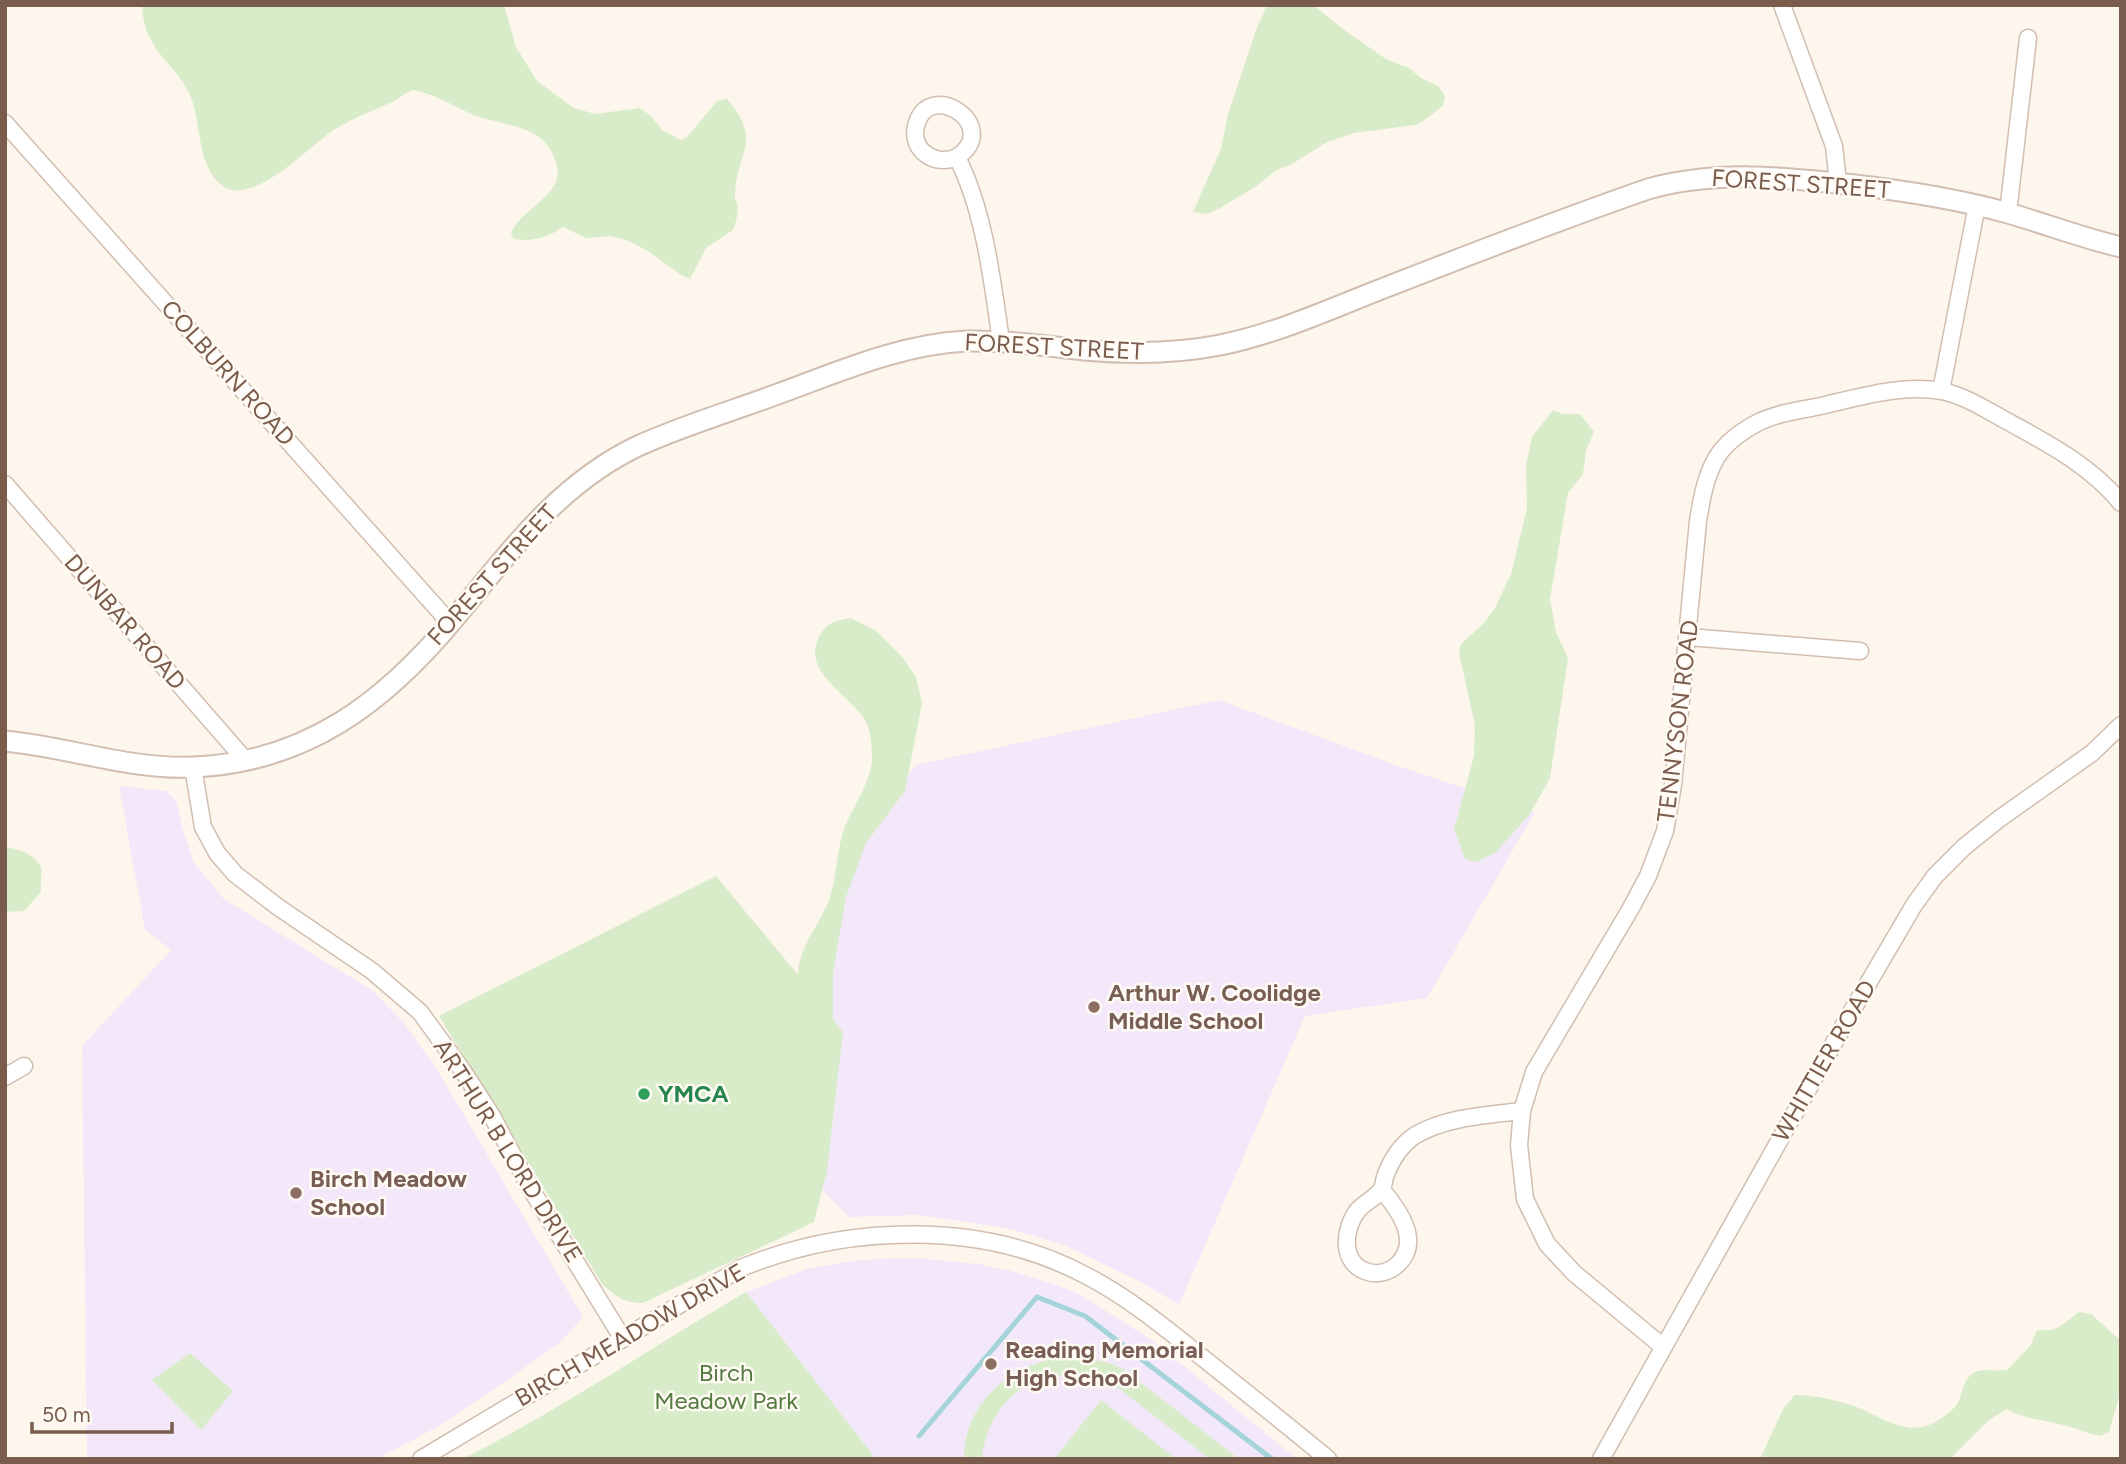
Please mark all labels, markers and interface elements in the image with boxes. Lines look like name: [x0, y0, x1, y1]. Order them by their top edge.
street label: FOREST STREET: [1710, 163, 1892, 204]
street label: COLBURN ROAD: [155, 294, 301, 451]
street label: FOREST STREET: [964, 327, 1144, 366]
street label: FOREST STREET: [421, 498, 562, 651]
street label: DUNBAR ROAD: [59, 548, 192, 695]
street label: TENNYSON ROAD: [1651, 618, 1704, 824]
street label: WHITTIER ROAD: [1765, 975, 1882, 1147]
place label: Arthur W. Coolidge Middle School: [1108, 978, 1321, 1035]
marker: Arthur W. Coolidge Middle School: [1086, 999, 1102, 1015]
street label: ARTHUR B LORD DRIVE: [428, 1034, 589, 1268]
place label: YMCA: [658, 1079, 729, 1108]
marker: YMCA: [636, 1086, 652, 1102]
place label: Birch Meadow School: [310, 1164, 467, 1221]
marker: Birch Meadow School: [288, 1185, 304, 1201]
street label: BIRCH MEADOW DRIVE: [509, 1257, 750, 1412]
place label: Reading Memorial High School: [1005, 1335, 1204, 1392]
marker: Reading Memorial High School: [983, 1356, 999, 1372]
park label: Birch Meadow Park: [654, 1358, 798, 1415]
scale bar: [32, 1390, 172, 1434]
text: 50 m: [42, 1402, 91, 1427]

